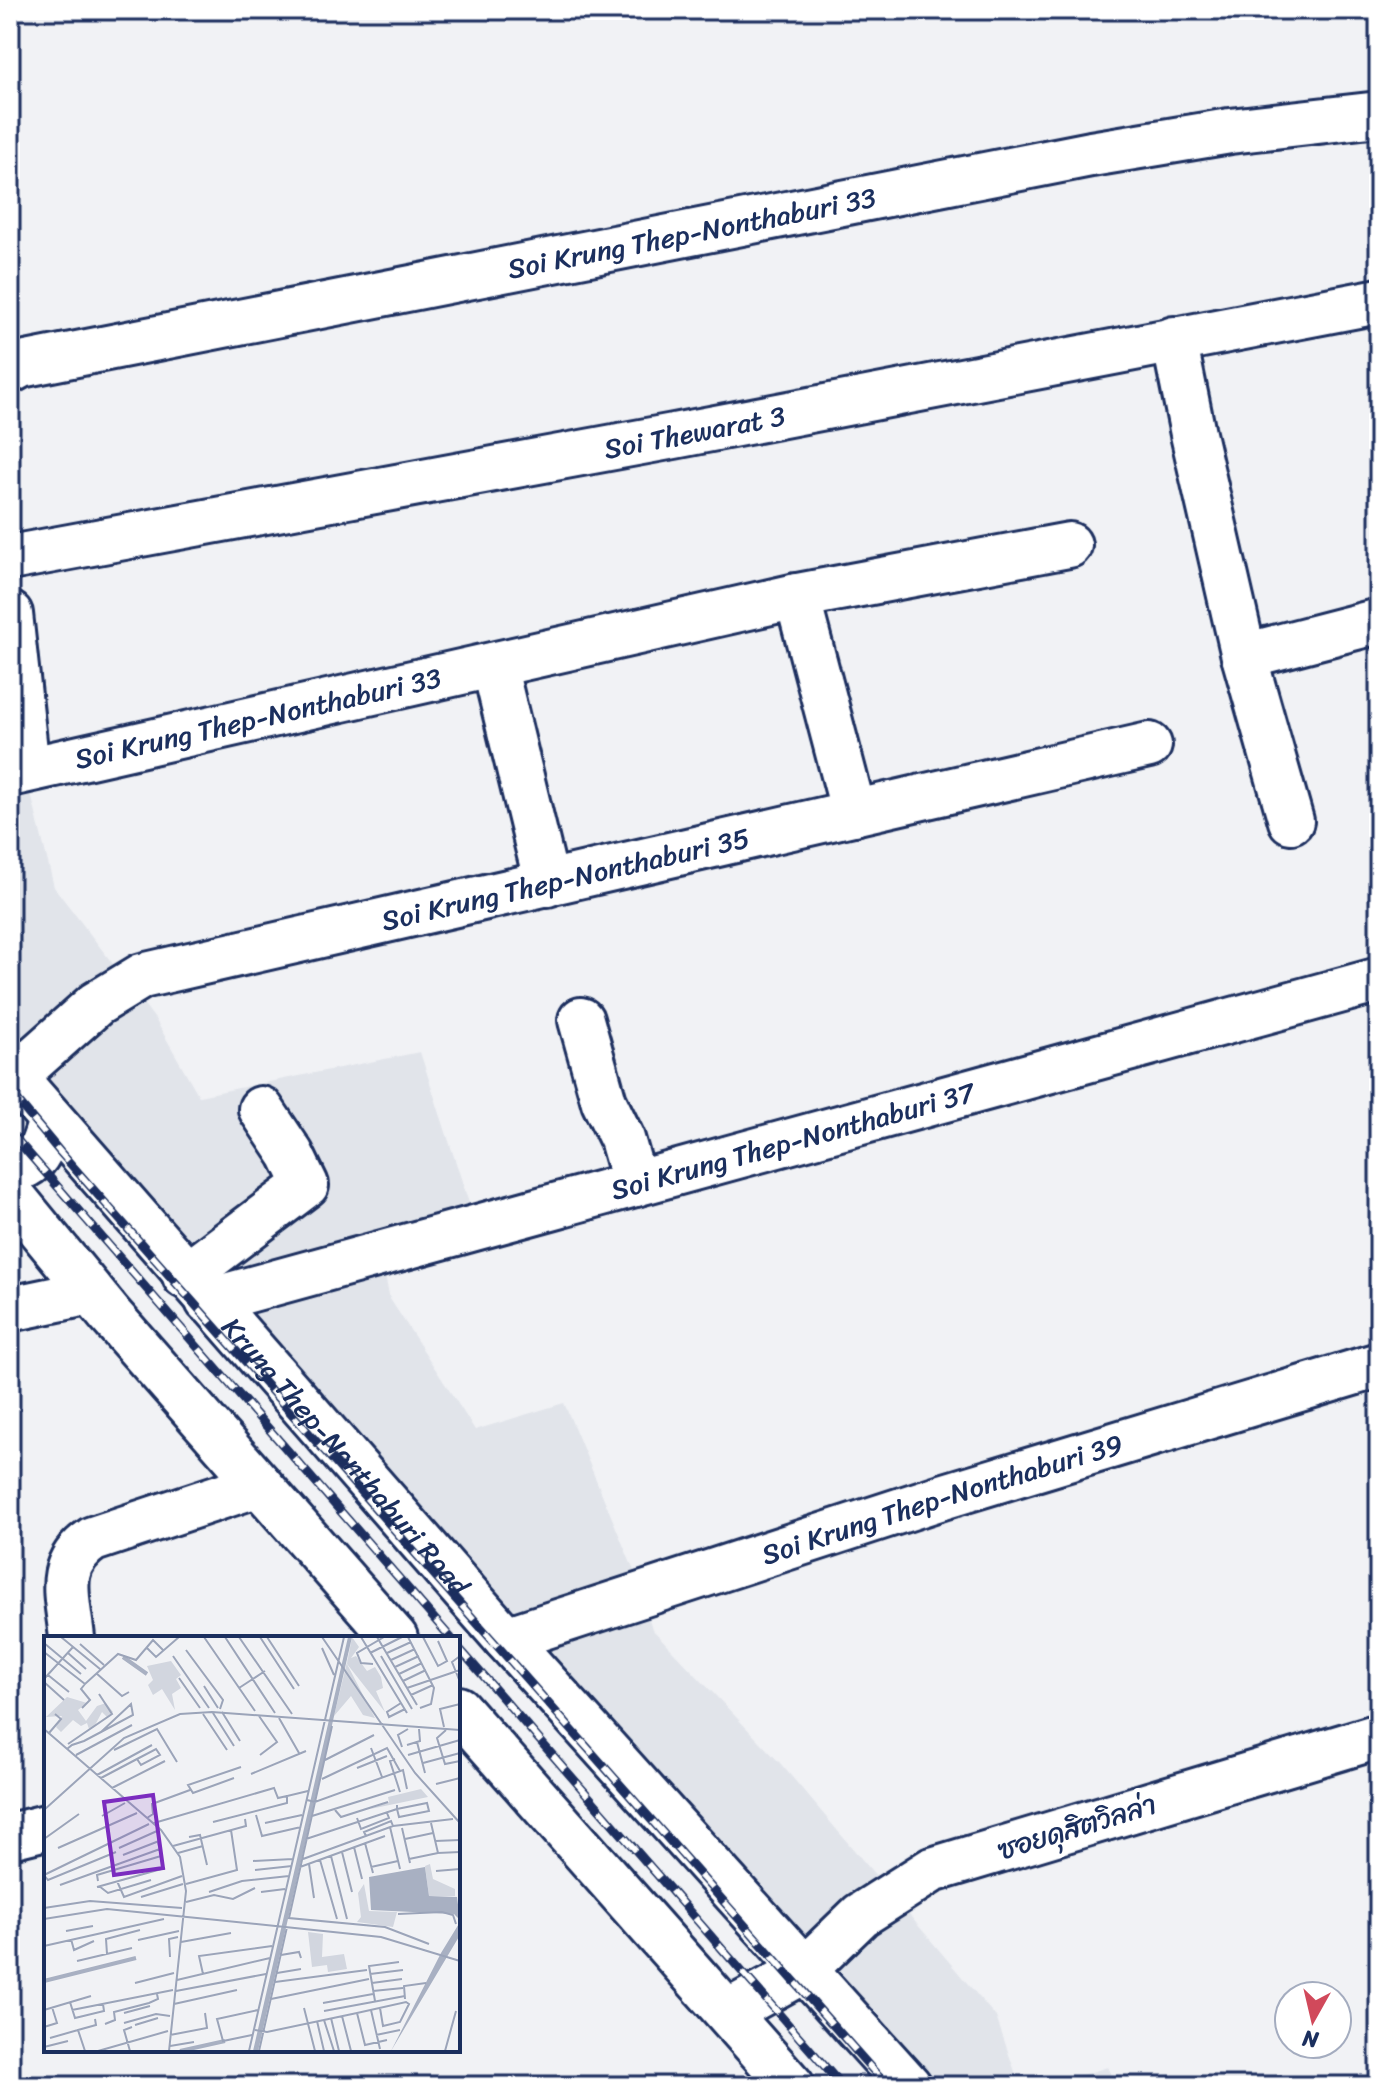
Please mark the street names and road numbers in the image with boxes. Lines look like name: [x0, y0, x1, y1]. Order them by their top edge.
street label: Soi Krung Thep-Nonthaburi 33: [503, 172, 880, 293]
street label: Soi Thewarat 3: [600, 391, 789, 473]
street label: Soi Krung Thep-Nonthaburi 33: [70, 653, 446, 783]
street label: Soi Krung Thep-Nonthaburi 35: [376, 813, 754, 945]
street label: Soi Krung Thep-Nonthaburi 37: [605, 1067, 982, 1214]
street label: Krung Thep-Nonthaburi Road: [209, 1305, 484, 1608]
street label: Soi Krung Thep-Nonthaburi 39: [755, 1419, 1129, 1579]
street label: ซอยดุสิตวิลล่า: [991, 1780, 1163, 1874]

